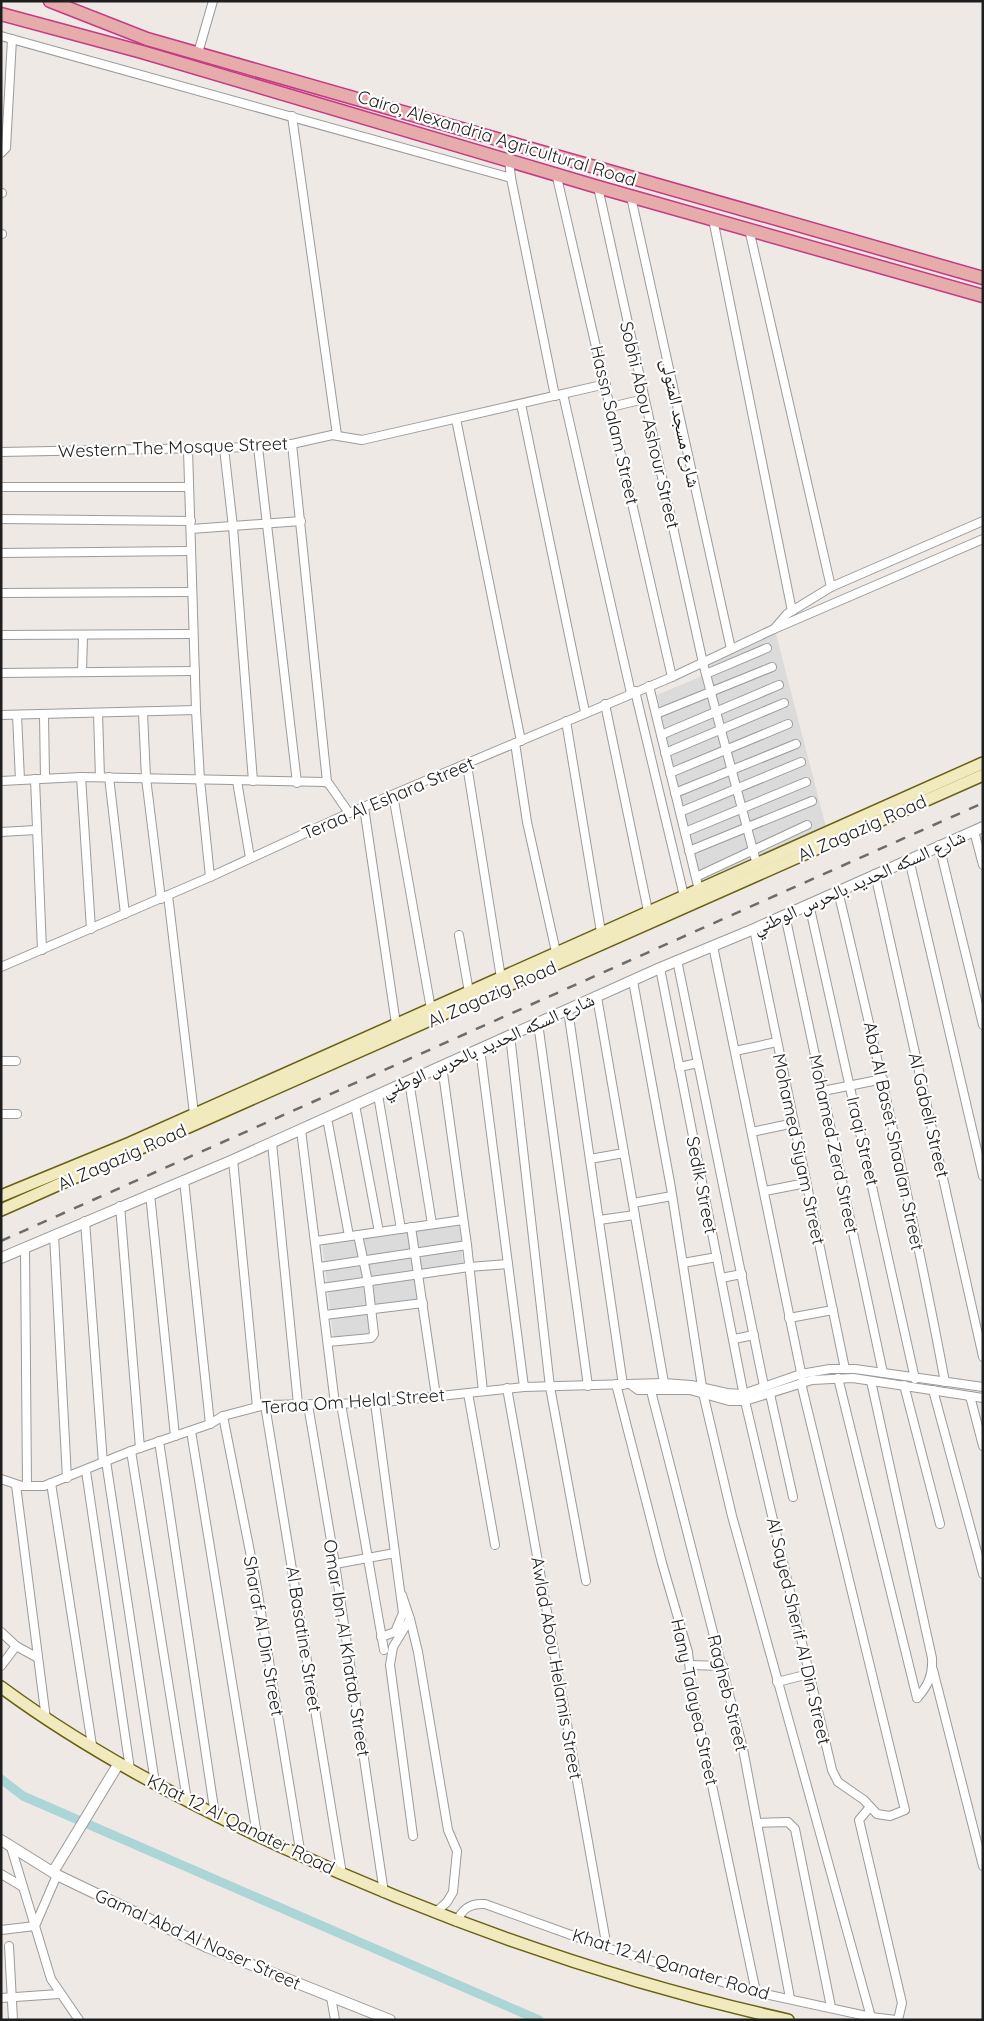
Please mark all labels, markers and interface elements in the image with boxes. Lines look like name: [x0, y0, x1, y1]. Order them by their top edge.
street label: Cairo, Alexandria Agricultural Road: [355, 85, 639, 191]
street label: Sobhi Abou Ashour Street: [615, 319, 685, 531]
street label: Hassn Salam Street: [585, 343, 645, 507]
street label: شارع مسجد المتولى: [656, 356, 706, 490]
street label: Western The Mosque Street: [58, 431, 288, 463]
street label: Teraa Al Eshara Street: [298, 751, 478, 845]
street label: Al Zagazig Road: [794, 789, 930, 867]
street label: شارع السكه الحديد بالحرس الوطني: [749, 825, 970, 943]
street label: Al Zagazig Road: [424, 955, 560, 1033]
street label: شارع السكه الحديد بالحرس الوطني: [378, 988, 599, 1106]
street label: Abd Al Baset Shaalan Street: [859, 1020, 929, 1252]
street label: Al Gabeli Street: [903, 1050, 955, 1180]
street label: Mohamed Siyam Street: [767, 1051, 831, 1247]
street label: Mohamed Zerd Street: [804, 1052, 864, 1236]
street label: Iraqi Street: [842, 1094, 884, 1188]
street label: Al Zagazig Road: [54, 1118, 190, 1196]
street label: Sedik Street: [681, 1134, 723, 1236]
street label: Teraa Om Helal Street: [260, 1383, 446, 1419]
street label: Al Sayed Sherif Al Din Street: [762, 1515, 836, 1747]
street label: Omar Ibn Al Khatab Street: [318, 1538, 376, 1758]
street label: Sharaf Al Din Street: [239, 1554, 289, 1718]
street label: Awlad Abou Helamis Street: [526, 1555, 588, 1781]
street label: Al Basatine Street: [281, 1564, 327, 1714]
street label: Hany Talayea Street: [666, 1617, 724, 1787]
street label: Ragheb Street: [702, 1632, 754, 1754]
street label: Khat 12 Al Qanater Road: [144, 1769, 338, 1879]
street label: Gamal Abd Al Naser Street: [92, 1883, 304, 1995]
street label: Khat 12 Al Qanater Road: [569, 1923, 773, 2005]

